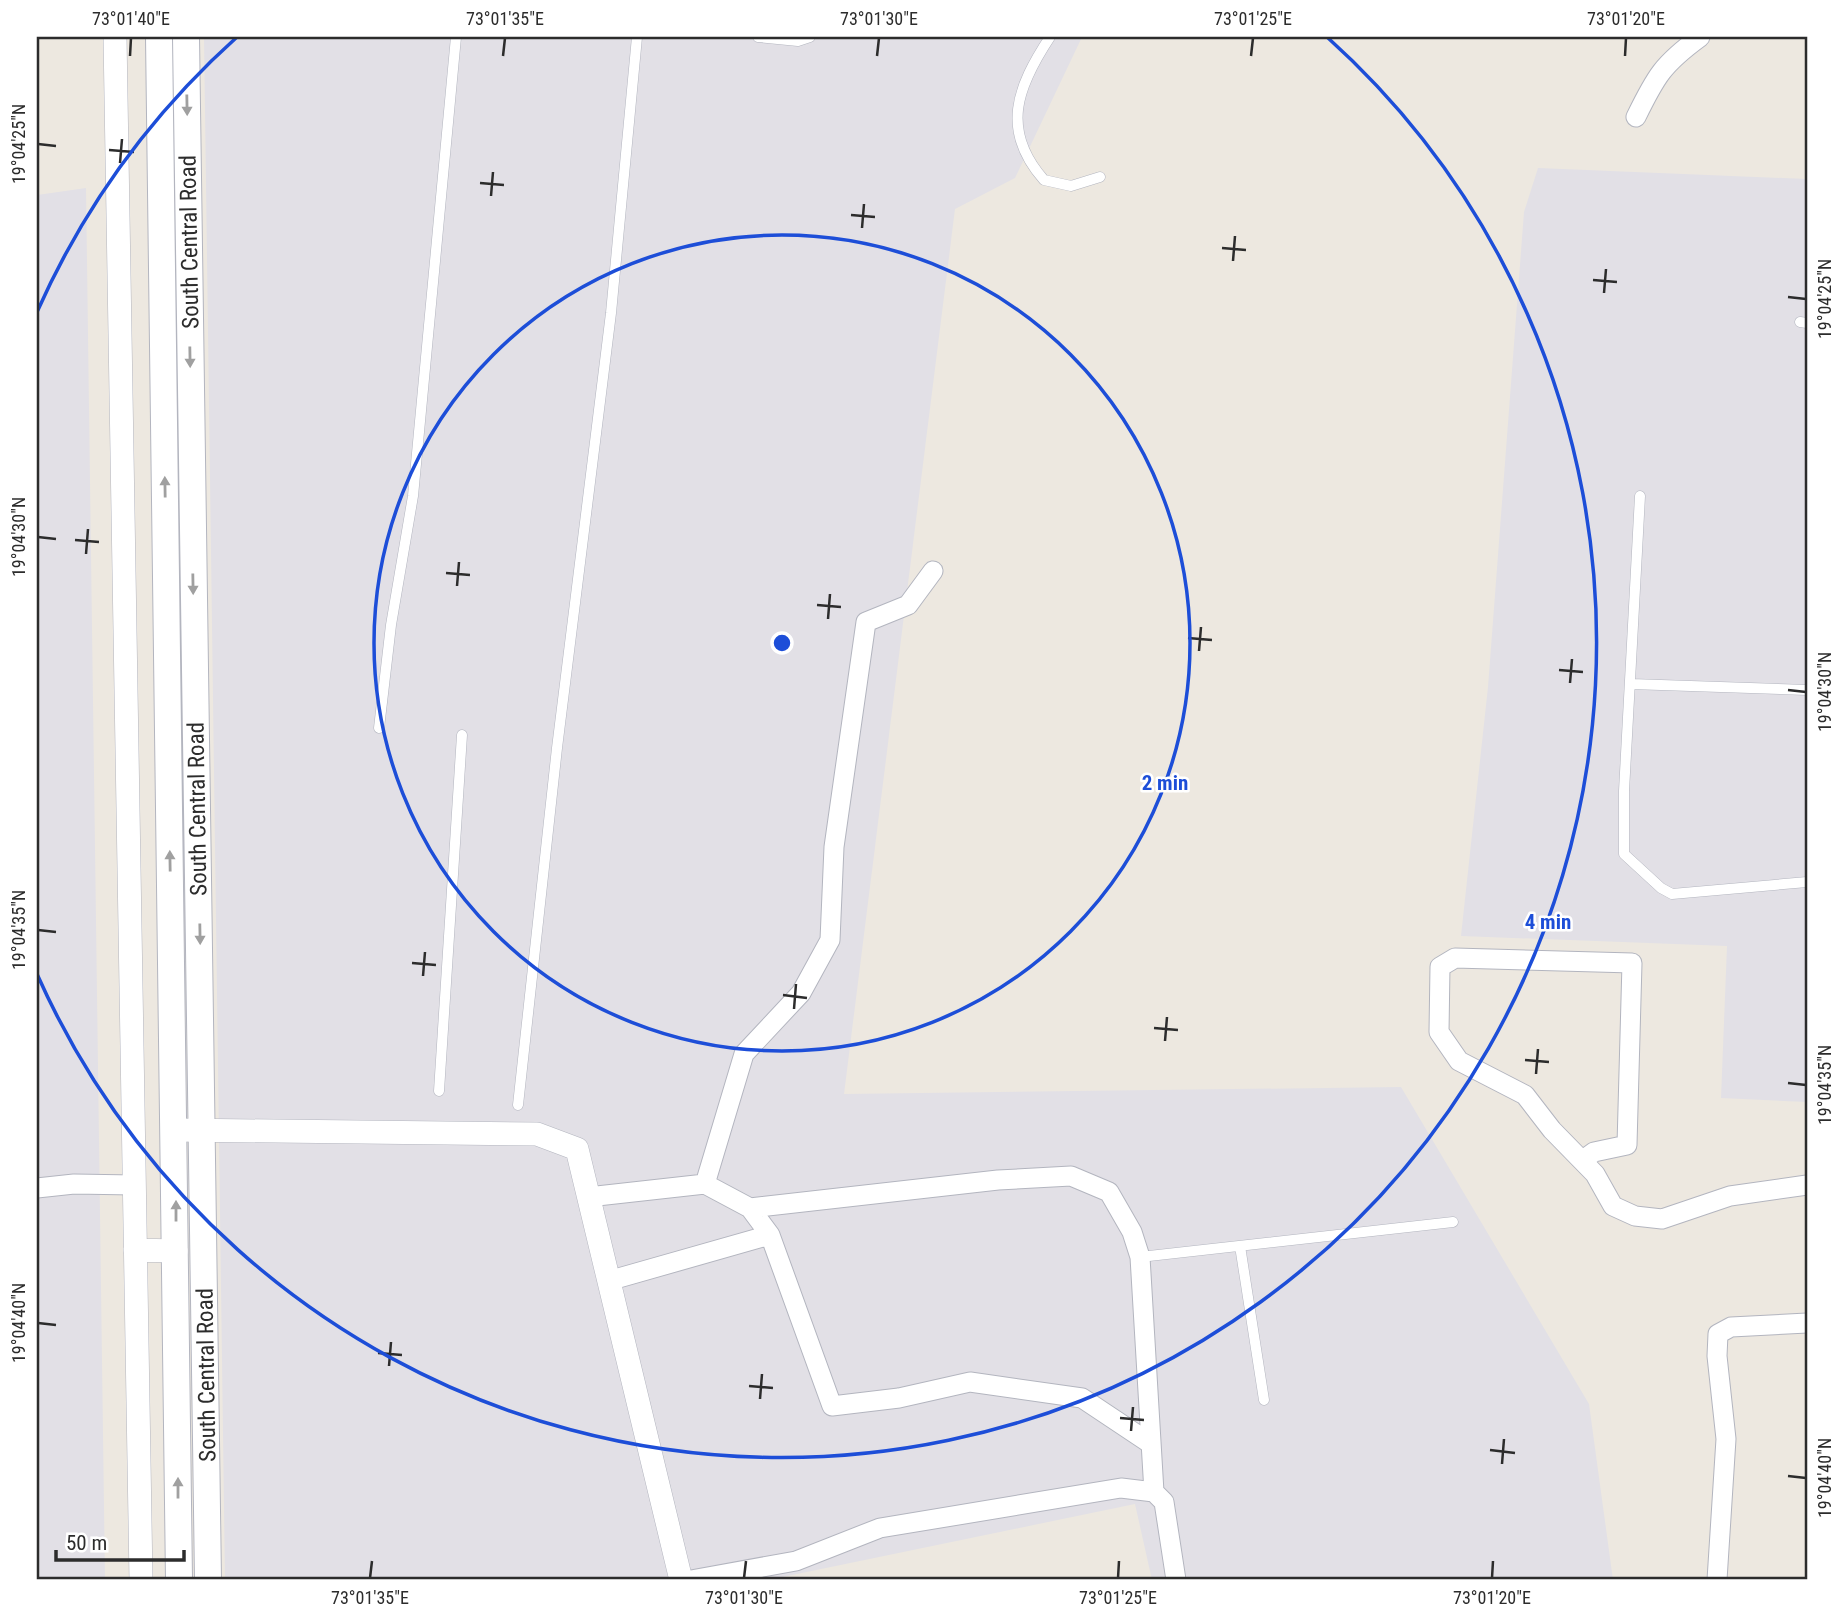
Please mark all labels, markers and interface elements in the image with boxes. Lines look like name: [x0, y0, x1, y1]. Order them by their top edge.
text: 73°01'40"E: [92, 8, 170, 29]
text: 73°01'35"E: [466, 8, 544, 29]
text: 73°01'30"E: [840, 8, 918, 29]
text: 73°01'25"E: [1214, 8, 1292, 29]
text: 73°01'20"E: [1587, 8, 1665, 29]
one-way arrow: [181, 94, 193, 116]
text: 19°04'25"N: [8, 104, 29, 184]
street label: South Central Road: [174, 155, 205, 329]
text: 19°04'25"N: [1814, 259, 1835, 339]
one-way arrow: [184, 346, 196, 368]
one-way arrow: [159, 475, 170, 497]
text: 19°04'30"N: [8, 497, 29, 577]
one-way arrow: [187, 574, 199, 596]
centre of rings: [770, 631, 794, 655]
text: 19°04'30"N: [1814, 652, 1835, 732]
street label: South Central Road: [182, 722, 213, 896]
text: 2 min: [1142, 771, 1188, 795]
one-way arrow: [164, 850, 176, 872]
text: 19°04'35"N: [8, 890, 29, 970]
text: 4 min: [1525, 910, 1571, 934]
one-way arrow: [194, 924, 205, 946]
text: 19°04'35"N: [1814, 1045, 1835, 1125]
one-way arrow: [170, 1200, 182, 1222]
text: 19°04'40"N: [8, 1283, 29, 1363]
street label: South Central Road: [191, 1288, 222, 1462]
text: 19°04'40"N: [1814, 1438, 1835, 1518]
one-way arrow: [172, 1476, 184, 1498]
scale bar: [56, 1519, 184, 1563]
text: 50 m: [66, 1531, 107, 1555]
text: 73°01'35"E: [331, 1587, 409, 1608]
text: 73°01'30"E: [705, 1587, 783, 1608]
text: 73°01'25"E: [1079, 1587, 1157, 1608]
text: 73°01'20"E: [1453, 1587, 1531, 1608]

